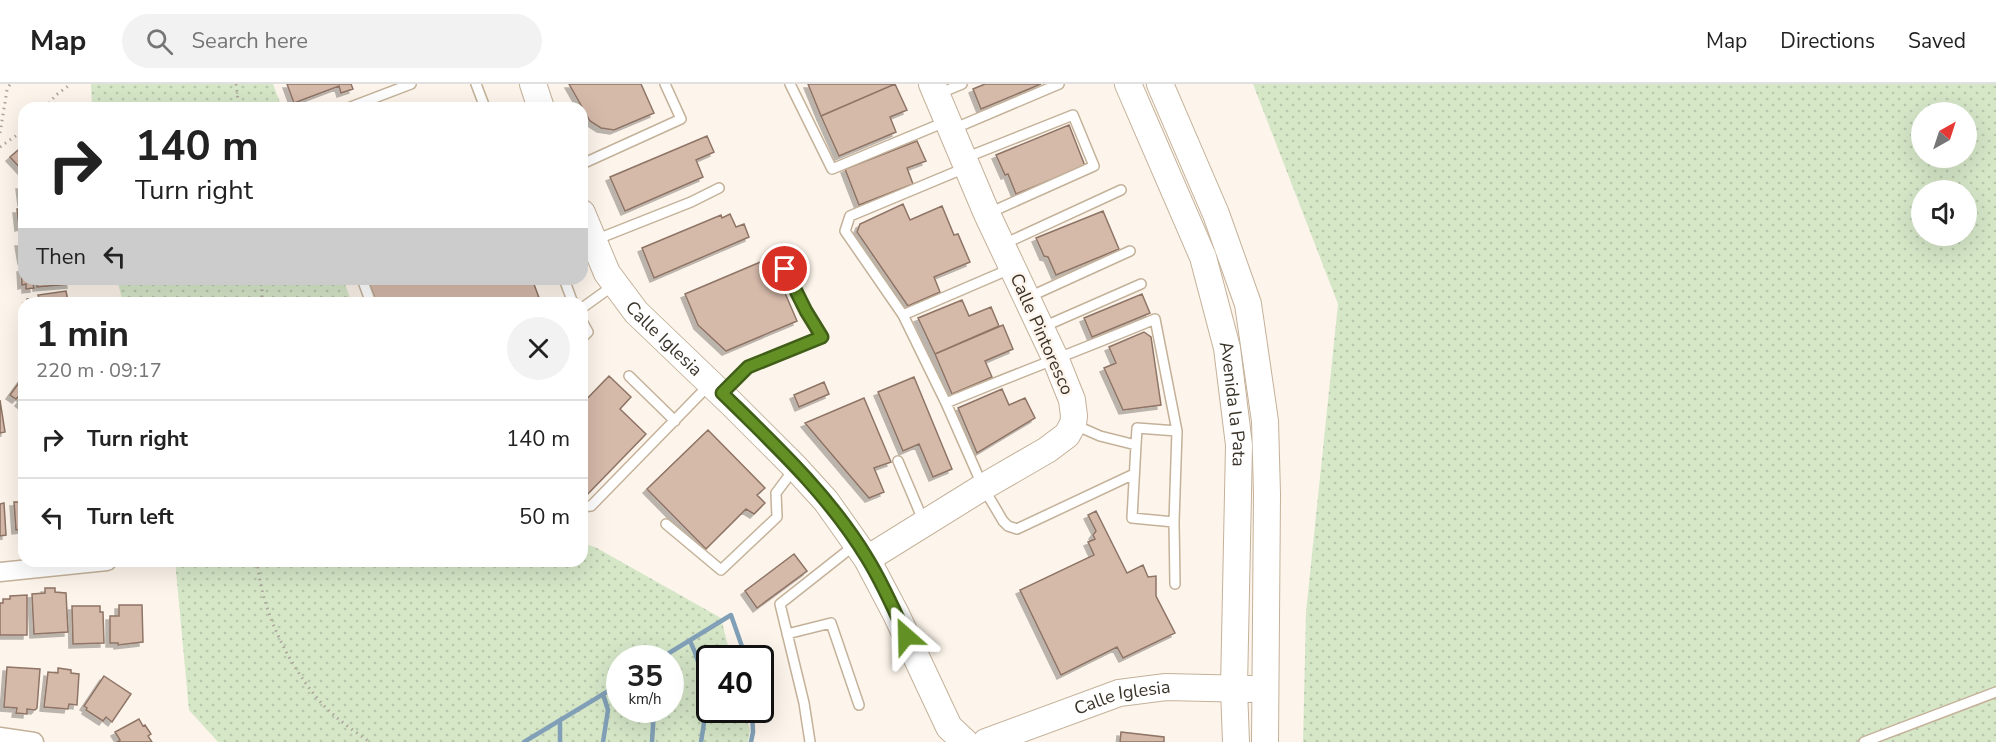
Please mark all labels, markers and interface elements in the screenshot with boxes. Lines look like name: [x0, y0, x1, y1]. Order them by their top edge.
search box: [122, 14, 542, 68]
text: Map: [30, 22, 86, 60]
icon: search: [143, 25, 176, 58]
text: Search here: [191, 26, 308, 56]
text: Map: [1706, 27, 1747, 55]
text: Directions: [1780, 27, 1875, 55]
text: Saved: [1908, 27, 1966, 55]
north arrow: [1911, 102, 1977, 168]
map controls: [1911, 102, 1977, 246]
text: 140 m: [135, 118, 259, 175]
icon: right: [36, 126, 114, 204]
text: Turn right: [135, 172, 253, 209]
button: sound: [1911, 180, 1977, 246]
icon: left: [98, 240, 131, 273]
text: Then: [36, 242, 86, 272]
pin: [759, 243, 810, 294]
icon: arrive: [768, 252, 801, 285]
street label: Calle Pintoresco: [1004, 269, 1080, 399]
street label: Calle Iglesia: [620, 296, 708, 381]
text: 1 min: [36, 310, 129, 359]
button: close: [507, 317, 570, 380]
street label: Avenida la Pata: [1214, 338, 1251, 467]
text: 220 m · 09:17: [36, 357, 162, 384]
icon: right: [36, 423, 69, 456]
text: Turn right: [87, 424, 188, 454]
text: 140 m: [506, 424, 570, 454]
icon: left: [36, 501, 69, 534]
text: Turn left: [87, 502, 174, 532]
text: 50 m: [519, 502, 570, 532]
position arrow: [874, 604, 938, 668]
speed limit sign: 40: [696, 645, 774, 723]
text: 35: [627, 656, 663, 697]
street label: Calle Iglesia: [1071, 675, 1172, 721]
text: km/h: [628, 689, 662, 709]

